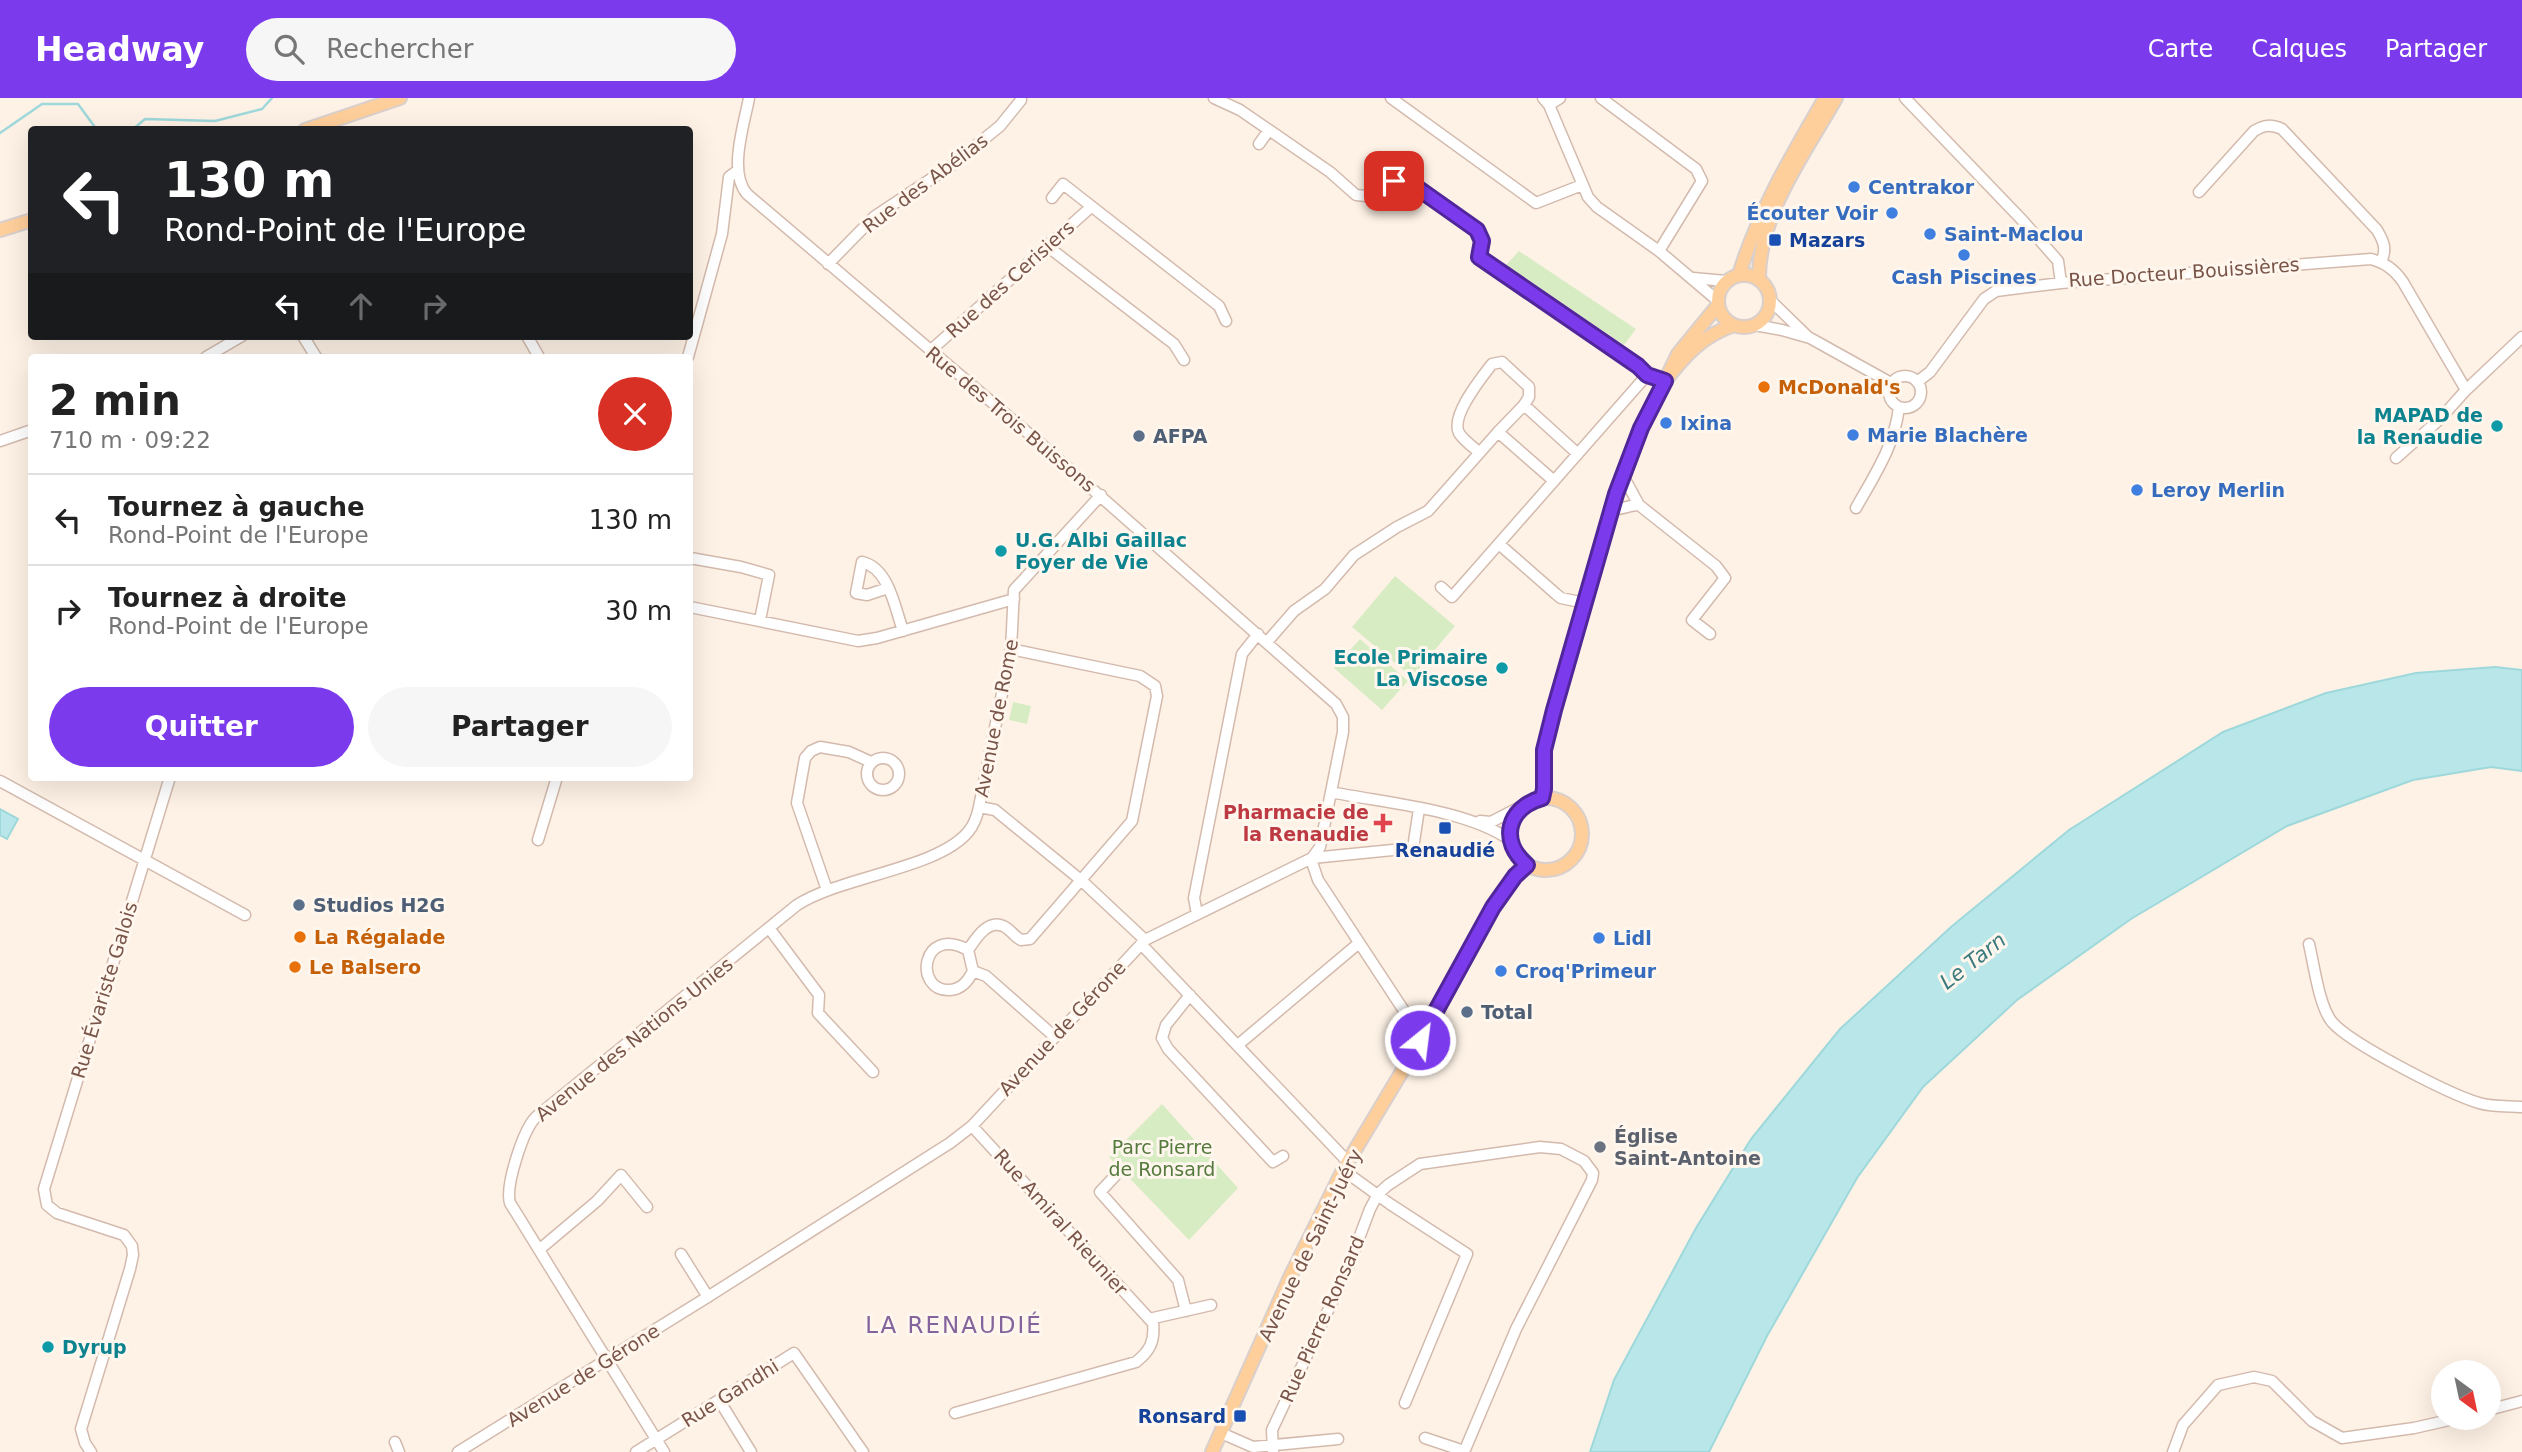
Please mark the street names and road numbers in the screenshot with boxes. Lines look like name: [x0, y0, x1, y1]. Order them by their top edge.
street label: Rue des Abélias: [858, 129, 992, 237]
street label: Rue des Cerisiers: [942, 216, 1078, 342]
street label: Rue Docteur Bouissières: [2068, 253, 2300, 291]
street label: Rue des Trois Buissons: [922, 342, 1100, 496]
street label: Avenue de Rome: [970, 637, 1022, 799]
street label: Rue Évariste Galois: [67, 899, 141, 1081]
street label: Avenue des Nations Unies: [531, 953, 737, 1125]
street label: Avenue de Gérone: [994, 956, 1130, 1100]
street label: Rue Amiral Rieunier: [990, 1145, 1132, 1300]
street label: Avenue de Saint-Juéry: [1254, 1145, 1366, 1345]
street label: Rue Pierre Ronsard: [1275, 1232, 1369, 1406]
street label: Avenue de Gérone: [503, 1319, 663, 1431]
street label: Rue Gandhi: [678, 1355, 782, 1431]

